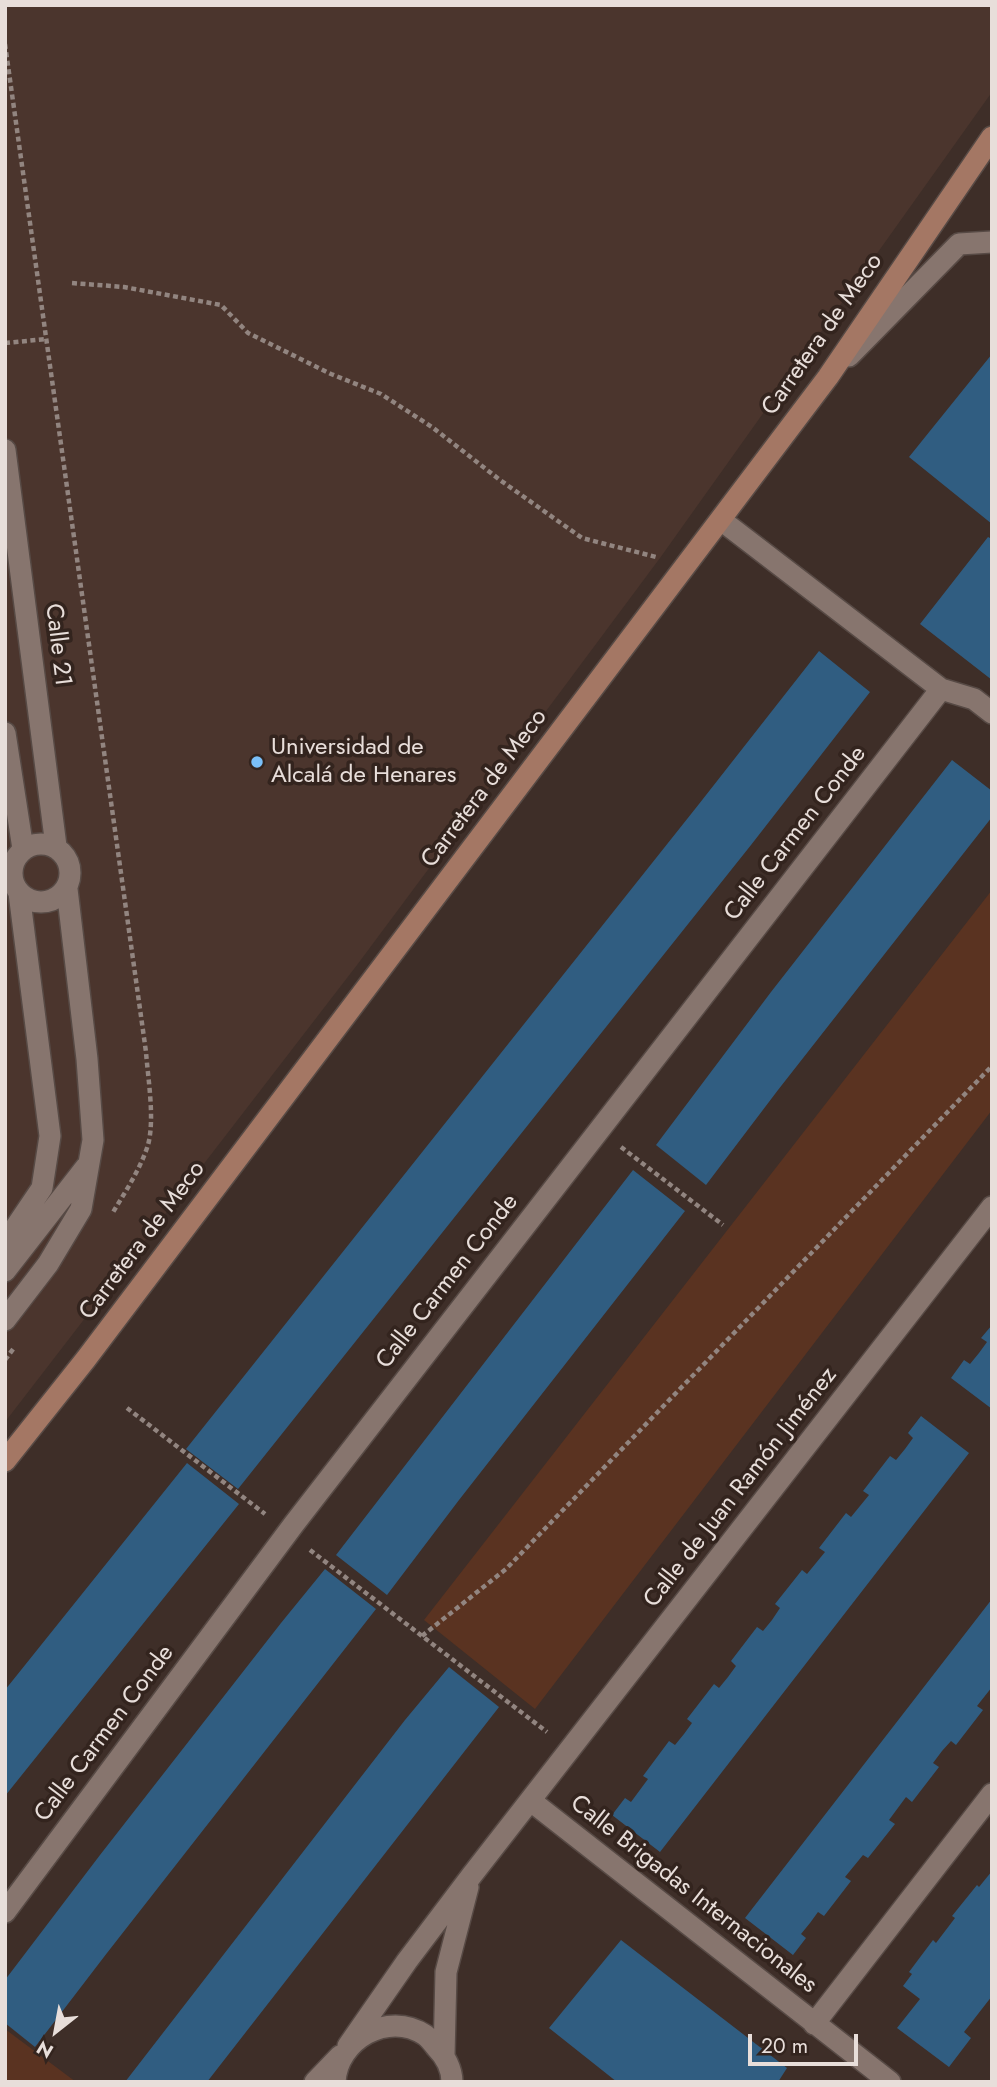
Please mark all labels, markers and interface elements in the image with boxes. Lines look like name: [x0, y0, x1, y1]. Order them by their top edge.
street label: Carretera de Meco: [756, 248, 890, 422]
street label: Calle 21: [38, 602, 76, 688]
street label: Carretera de Meco: [416, 704, 554, 874]
place label: Universidad de Alcalá de Henares: [271, 734, 457, 790]
street label: Calle Carmen Conde: [719, 741, 873, 927]
marker: Universidad de Alcalá de Henares: [249, 754, 265, 770]
street label: Carretera de Meco: [74, 1156, 212, 1326]
street label: Calle Carmen Conde: [371, 1189, 525, 1375]
street label: Calle de Juan Ramón Jiménez: [638, 1362, 844, 1614]
street label: Calle Carmen Conde: [29, 1640, 181, 1828]
street label: Calle Brigadas Internacionales: [564, 1790, 822, 2000]
north arrow: [21, 1996, 91, 2066]
scale bar: [752, 2021, 862, 2064]
text: 20 m: [761, 2031, 808, 2061]
text: N: [32, 2034, 58, 2065]

